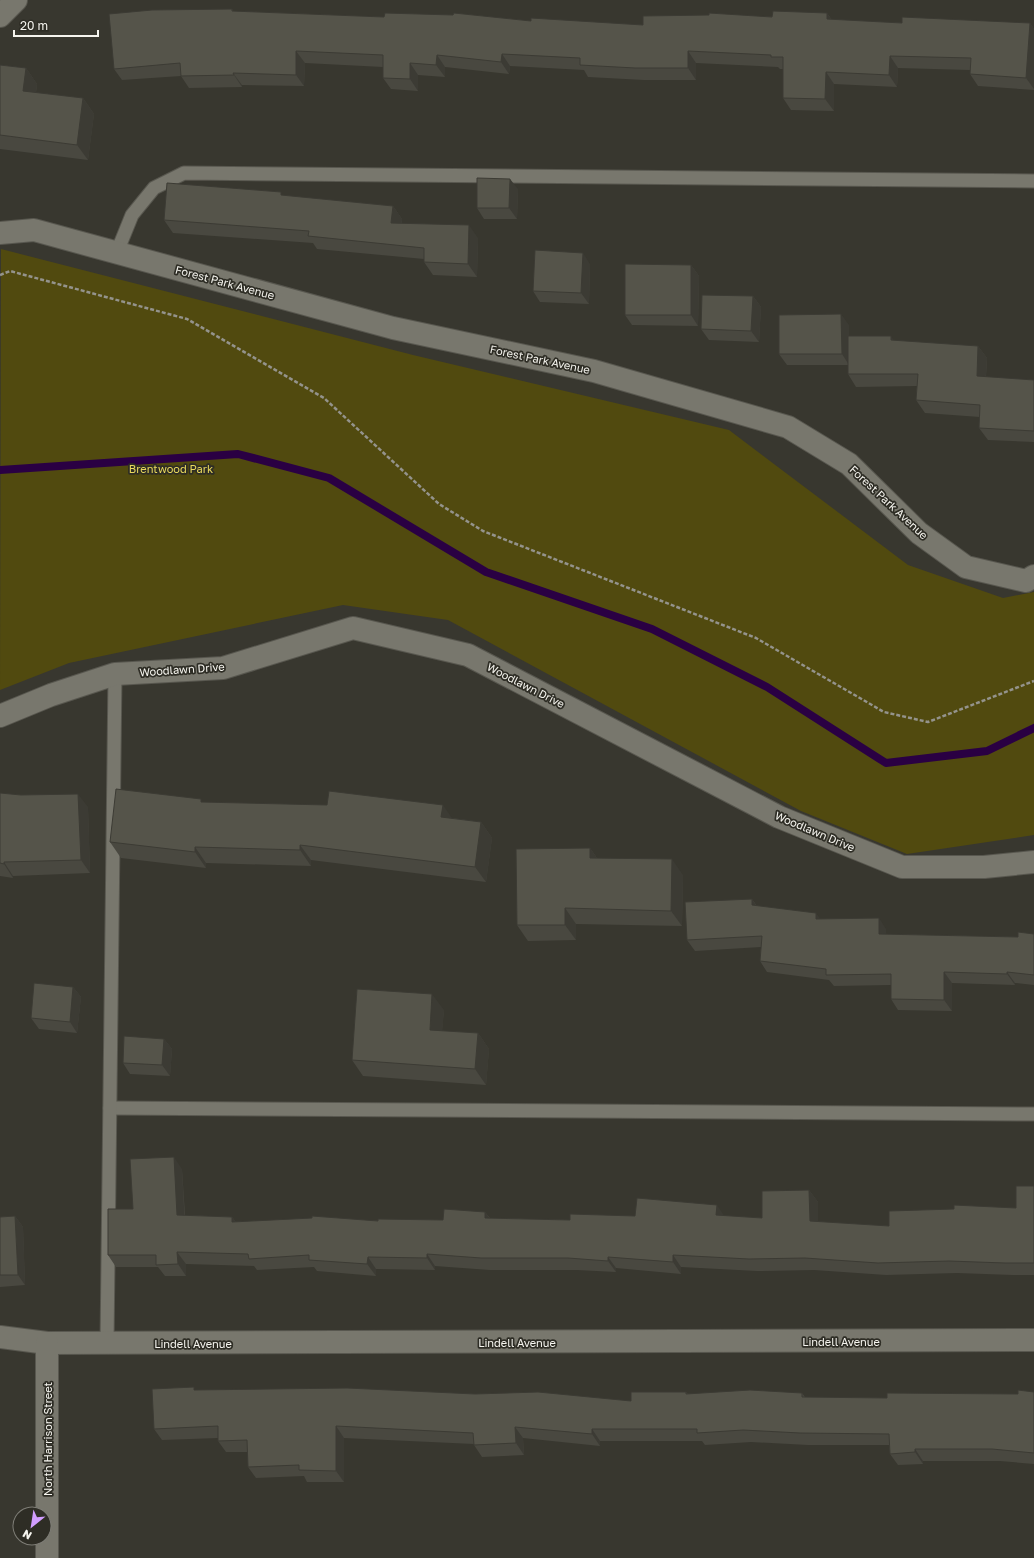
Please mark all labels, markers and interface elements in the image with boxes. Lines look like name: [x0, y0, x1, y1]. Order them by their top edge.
scale bar: [14, 12, 98, 38]
text: 20 m: [20, 18, 48, 33]
street label: Forest Park Avenue: [174, 263, 276, 301]
street label: Forest Park Avenue: [489, 342, 591, 376]
park label: Brentwood Park: [129, 462, 213, 475]
street label: Forest Park Avenue: [847, 462, 931, 542]
street label: Woodlawn Drive: [139, 660, 225, 678]
street label: Woodlawn Drive: [485, 660, 567, 710]
street label: Woodlawn Drive: [773, 808, 857, 854]
street label: Lindell Avenue: [802, 1335, 880, 1348]
street label: Lindell Avenue: [478, 1336, 556, 1349]
street label: Lindell Avenue: [154, 1337, 232, 1350]
street label: North Harrison Street: [41, 1382, 54, 1496]
north arrow: [12, 1506, 52, 1546]
text: N: [20, 1527, 34, 1543]

